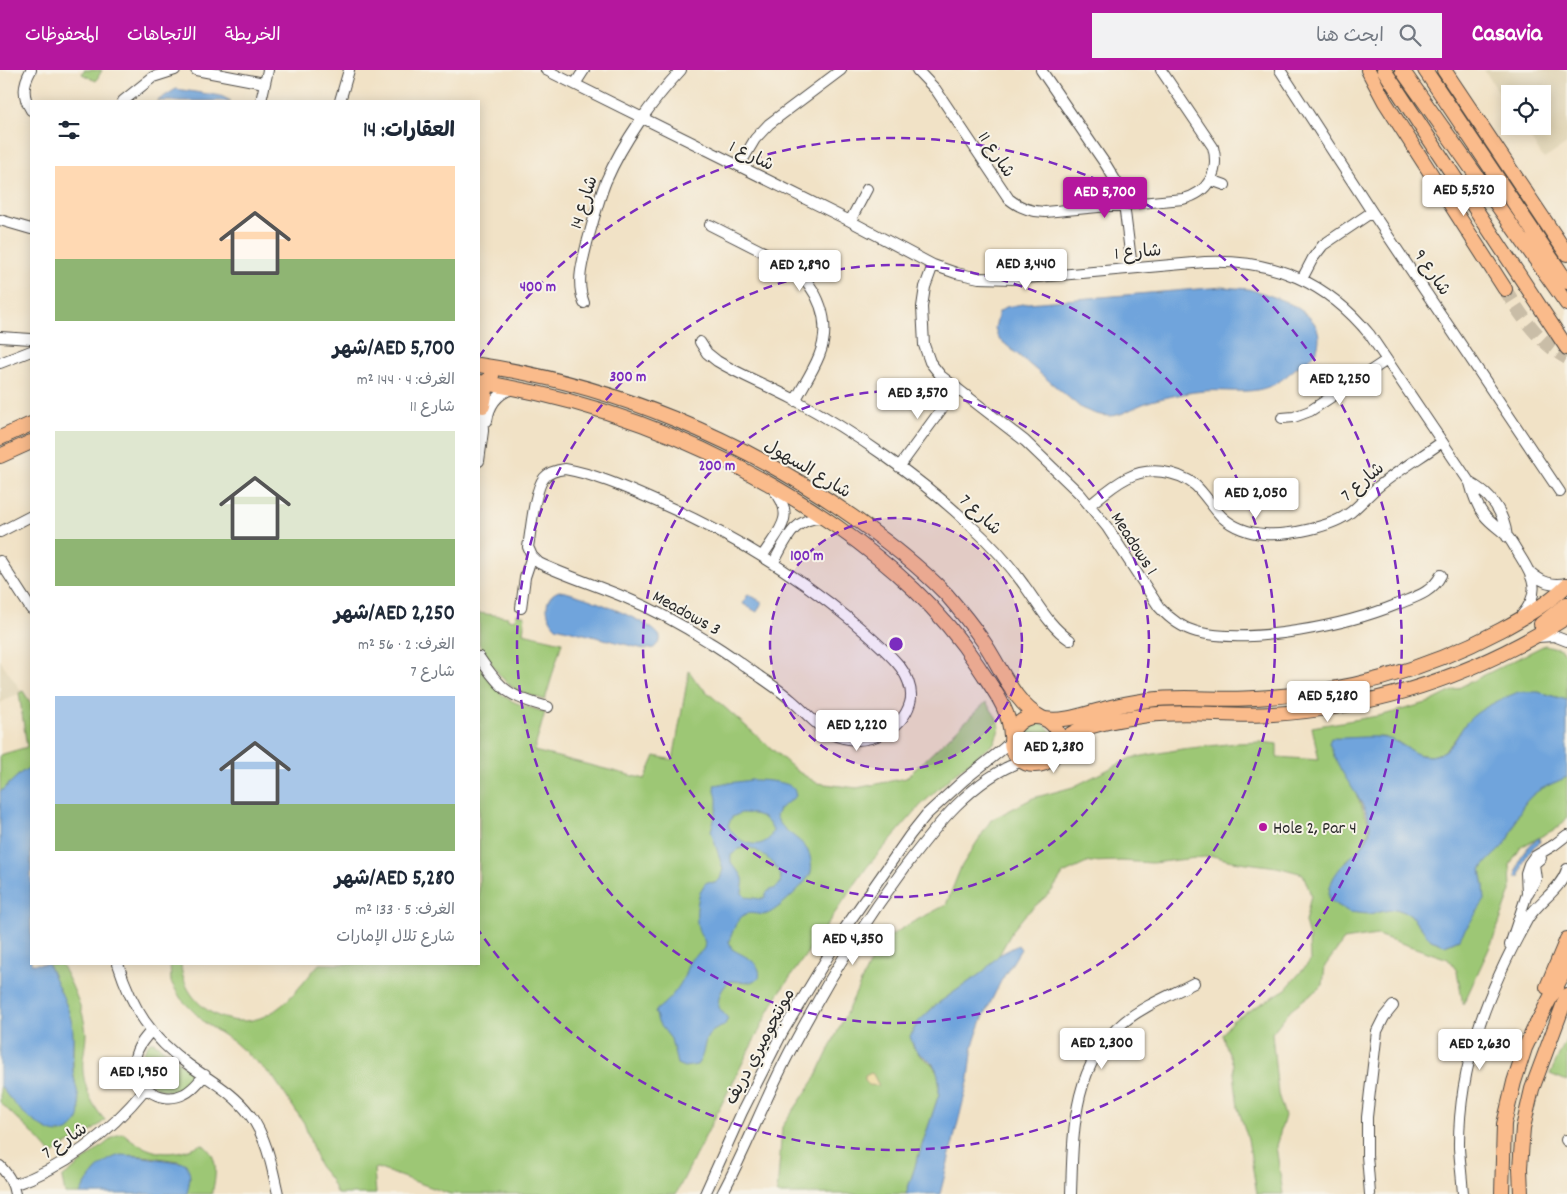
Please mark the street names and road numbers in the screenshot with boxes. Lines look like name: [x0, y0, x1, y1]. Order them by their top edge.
street label: شارع 11: [970, 127, 1020, 184]
street label: شارع 1: [724, 136, 778, 179]
street label: شارع 14: [565, 173, 606, 233]
street label: شارع 1: [1114, 239, 1163, 268]
street label: شارع 9: [1406, 245, 1456, 302]
street label: شارع السهول: [758, 434, 855, 506]
street label: شارع 7: [1336, 457, 1391, 509]
street label: شارع 7: [952, 490, 1006, 542]
street label: Meadows 1: [1103, 508, 1163, 581]
street label: Meadows 3: [647, 585, 724, 643]
street label: مونتجوميري دريف: [720, 984, 802, 1110]
street label: شارع 7: [38, 1118, 93, 1166]

